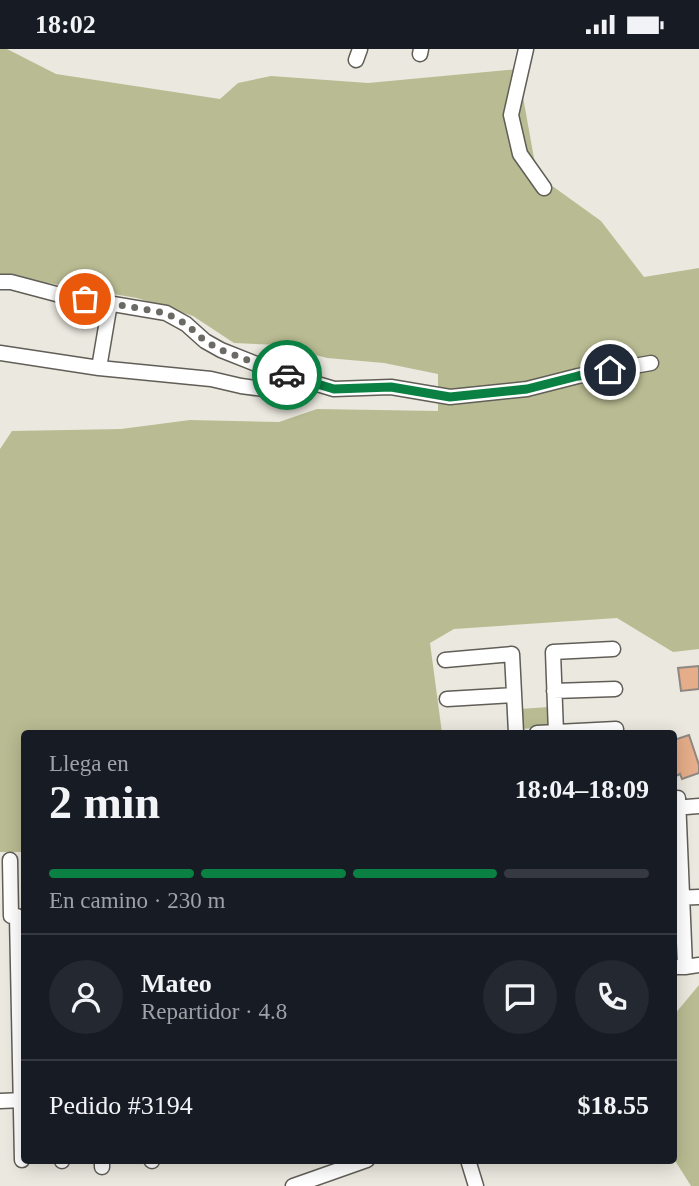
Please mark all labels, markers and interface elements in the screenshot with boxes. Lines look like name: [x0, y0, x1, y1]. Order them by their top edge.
text: 18:02: [35, 10, 96, 39]
pin: [55, 269, 115, 329]
icon: bag: [66, 280, 104, 318]
courier: [252, 340, 322, 410]
pin: [580, 340, 640, 400]
icon: home: [591, 351, 629, 389]
icon: car: [268, 356, 306, 394]
text: Llega en: [49, 751, 129, 776]
text: 18:04–18:09: [515, 775, 649, 804]
text: 2 min: [49, 777, 160, 828]
text: En camino · 230 m: [49, 888, 225, 913]
button: person: [49, 960, 123, 1034]
button: chat: [483, 960, 557, 1034]
button: phone: [575, 960, 649, 1034]
text: Mateo: [141, 969, 212, 998]
text: Repartidor · 4.8: [141, 999, 287, 1024]
text: Pedido #3194: [49, 1091, 193, 1120]
text: $18.55: [578, 1091, 649, 1120]

